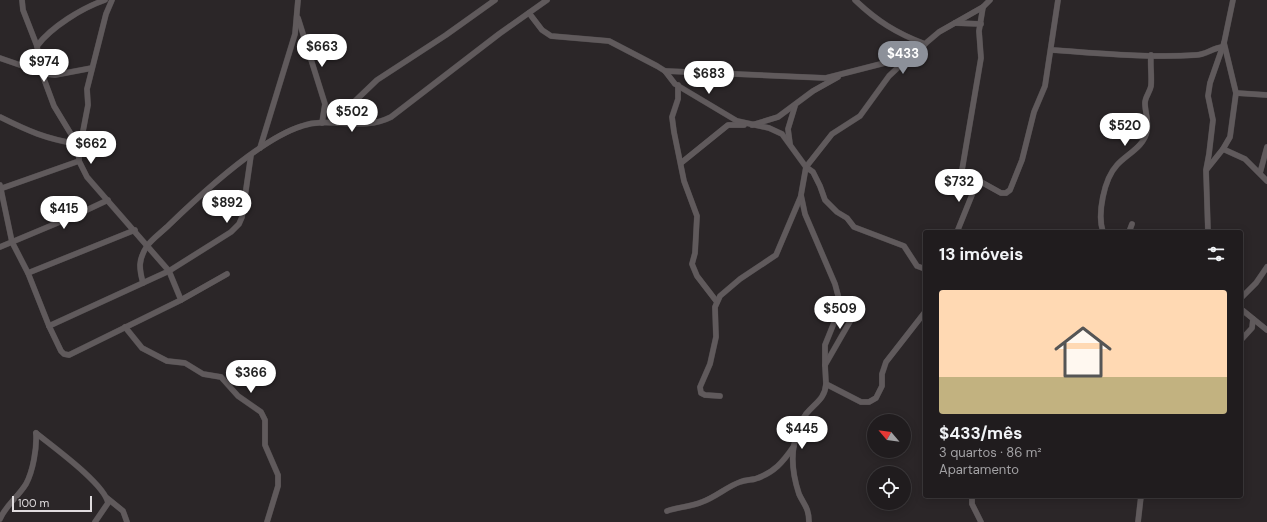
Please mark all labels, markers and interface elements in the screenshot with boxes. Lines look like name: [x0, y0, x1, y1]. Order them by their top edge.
pin: $663: [298, 34, 346, 68]
text: $663: [306, 38, 338, 55]
pin: $433: [879, 41, 927, 75]
text: $433: [887, 45, 919, 62]
pin: $974: [20, 49, 68, 83]
text: $974: [29, 53, 59, 70]
pin: $683: [685, 61, 733, 95]
text: $683: [693, 65, 725, 82]
pin: $502: [328, 99, 376, 133]
text: $502: [336, 103, 368, 120]
pin: $520: [1101, 113, 1149, 147]
text: $520: [1109, 117, 1141, 134]
pin: $662: [67, 131, 115, 165]
text: $662: [75, 135, 107, 152]
pin: $732: [935, 169, 983, 203]
text: $732: [944, 173, 974, 190]
pin: $892: [203, 190, 251, 224]
text: $892: [211, 194, 243, 211]
pin: $415: [40, 196, 88, 230]
text: $415: [49, 200, 79, 217]
text: 13 imóveis: [939, 243, 1023, 265]
icon: filters: [1205, 243, 1227, 265]
pin: $509: [816, 296, 864, 330]
text: $509: [823, 300, 857, 317]
icon: home: [1047, 316, 1119, 388]
pin: $366: [227, 360, 275, 394]
text: $366: [235, 364, 267, 381]
north arrow: [867, 414, 911, 458]
map controls: [867, 414, 911, 510]
pin: $445: [778, 416, 826, 450]
text: $445: [786, 420, 818, 437]
text: $433/mês: [939, 422, 1022, 444]
text: 3 quartos · 86 m²: [939, 444, 1042, 461]
text: Apartamento: [939, 461, 1019, 478]
button: locate: [867, 466, 911, 510]
scale bar: [12, 494, 92, 513]
text: 100 m: [18, 496, 49, 510]

